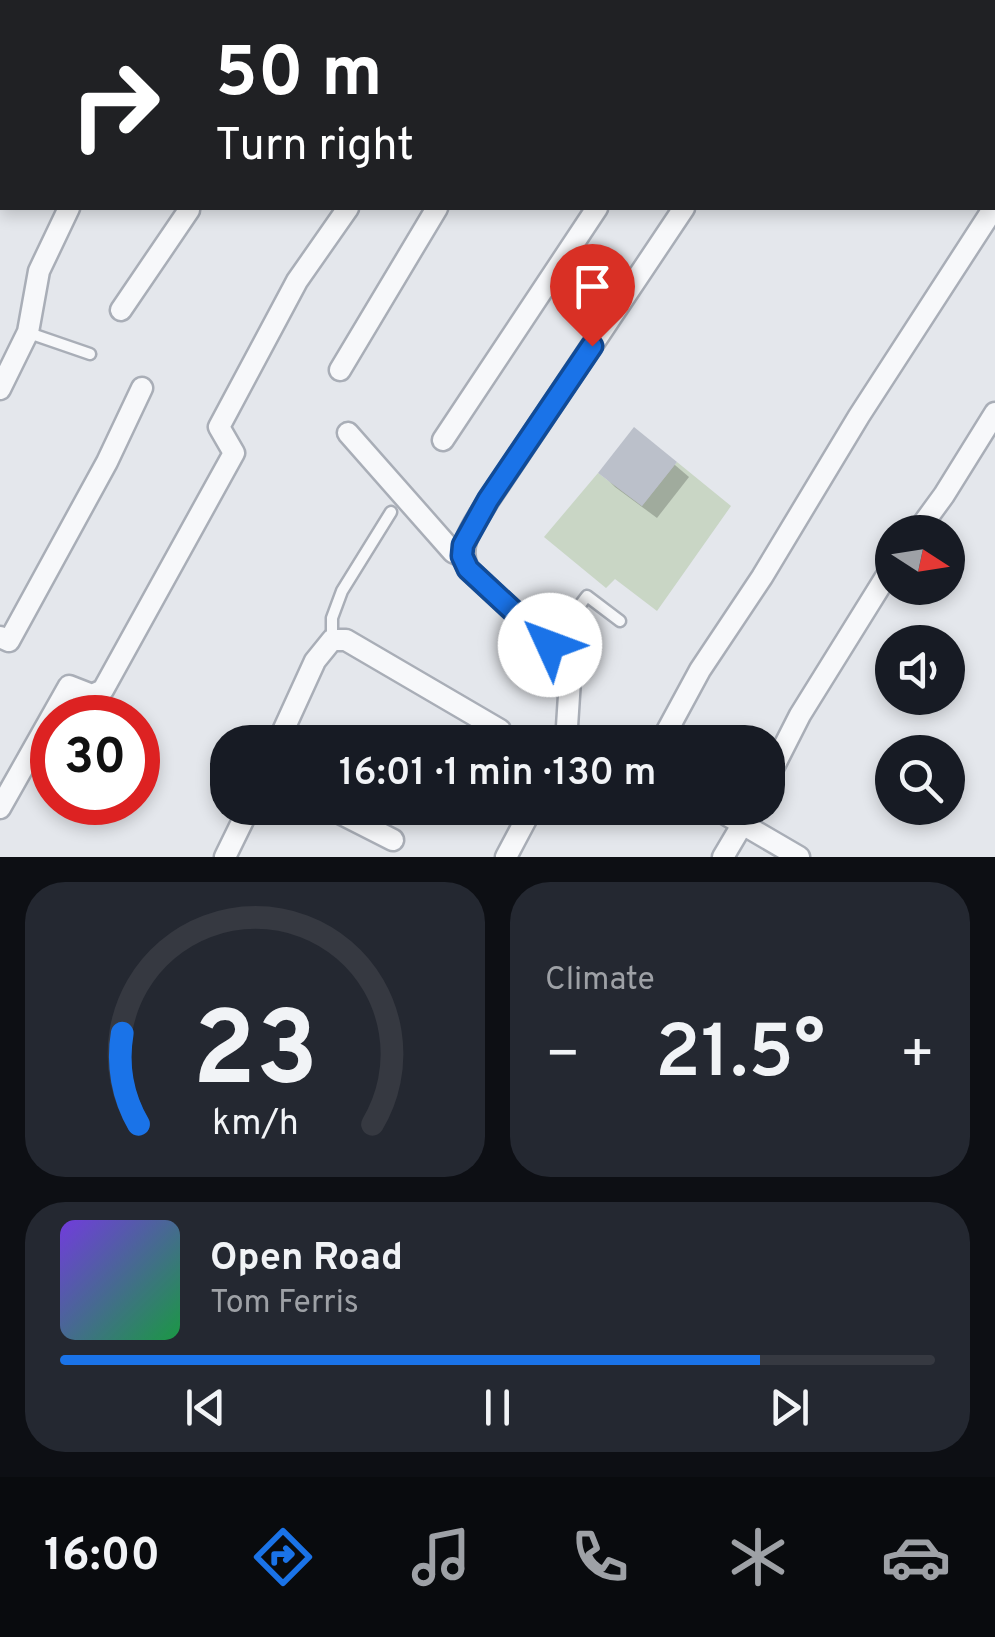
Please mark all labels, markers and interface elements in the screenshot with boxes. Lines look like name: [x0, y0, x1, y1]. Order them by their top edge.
text: 50 m: [215, 32, 382, 121]
icon: right: [50, 40, 180, 170]
text: Turn right: [215, 119, 414, 176]
pin: [550, 244, 635, 347]
icon: arrive: [565, 259, 620, 314]
north arrow: [875, 515, 965, 605]
map controls: [875, 515, 965, 825]
position arrow: [498, 593, 602, 697]
button: sound: [875, 625, 965, 715]
speed limit sign: 30: [30, 695, 160, 825]
button: search: [875, 735, 965, 825]
text: 16:01 · 1 min · 130 m: [339, 750, 656, 799]
text: Climate: [545, 961, 655, 1001]
text: 23: [192, 990, 318, 1122]
text: 21.5°: [655, 1009, 825, 1104]
text: −: [545, 1022, 580, 1092]
text: +: [900, 1022, 935, 1092]
text: km/h: [212, 1102, 298, 1148]
text: Open Road: [210, 1235, 403, 1284]
text: Tom Ferris: [210, 1284, 359, 1324]
icon: previous: [178, 1380, 233, 1435]
icon: pause: [470, 1380, 525, 1435]
icon: next: [762, 1380, 817, 1435]
icon: directions: [248, 1522, 318, 1592]
icon: music: [406, 1522, 476, 1592]
icon: phone: [565, 1522, 635, 1592]
icon: climate: [723, 1522, 793, 1592]
icon: car: [881, 1522, 951, 1592]
text: 16:00: [44, 1529, 160, 1586]

